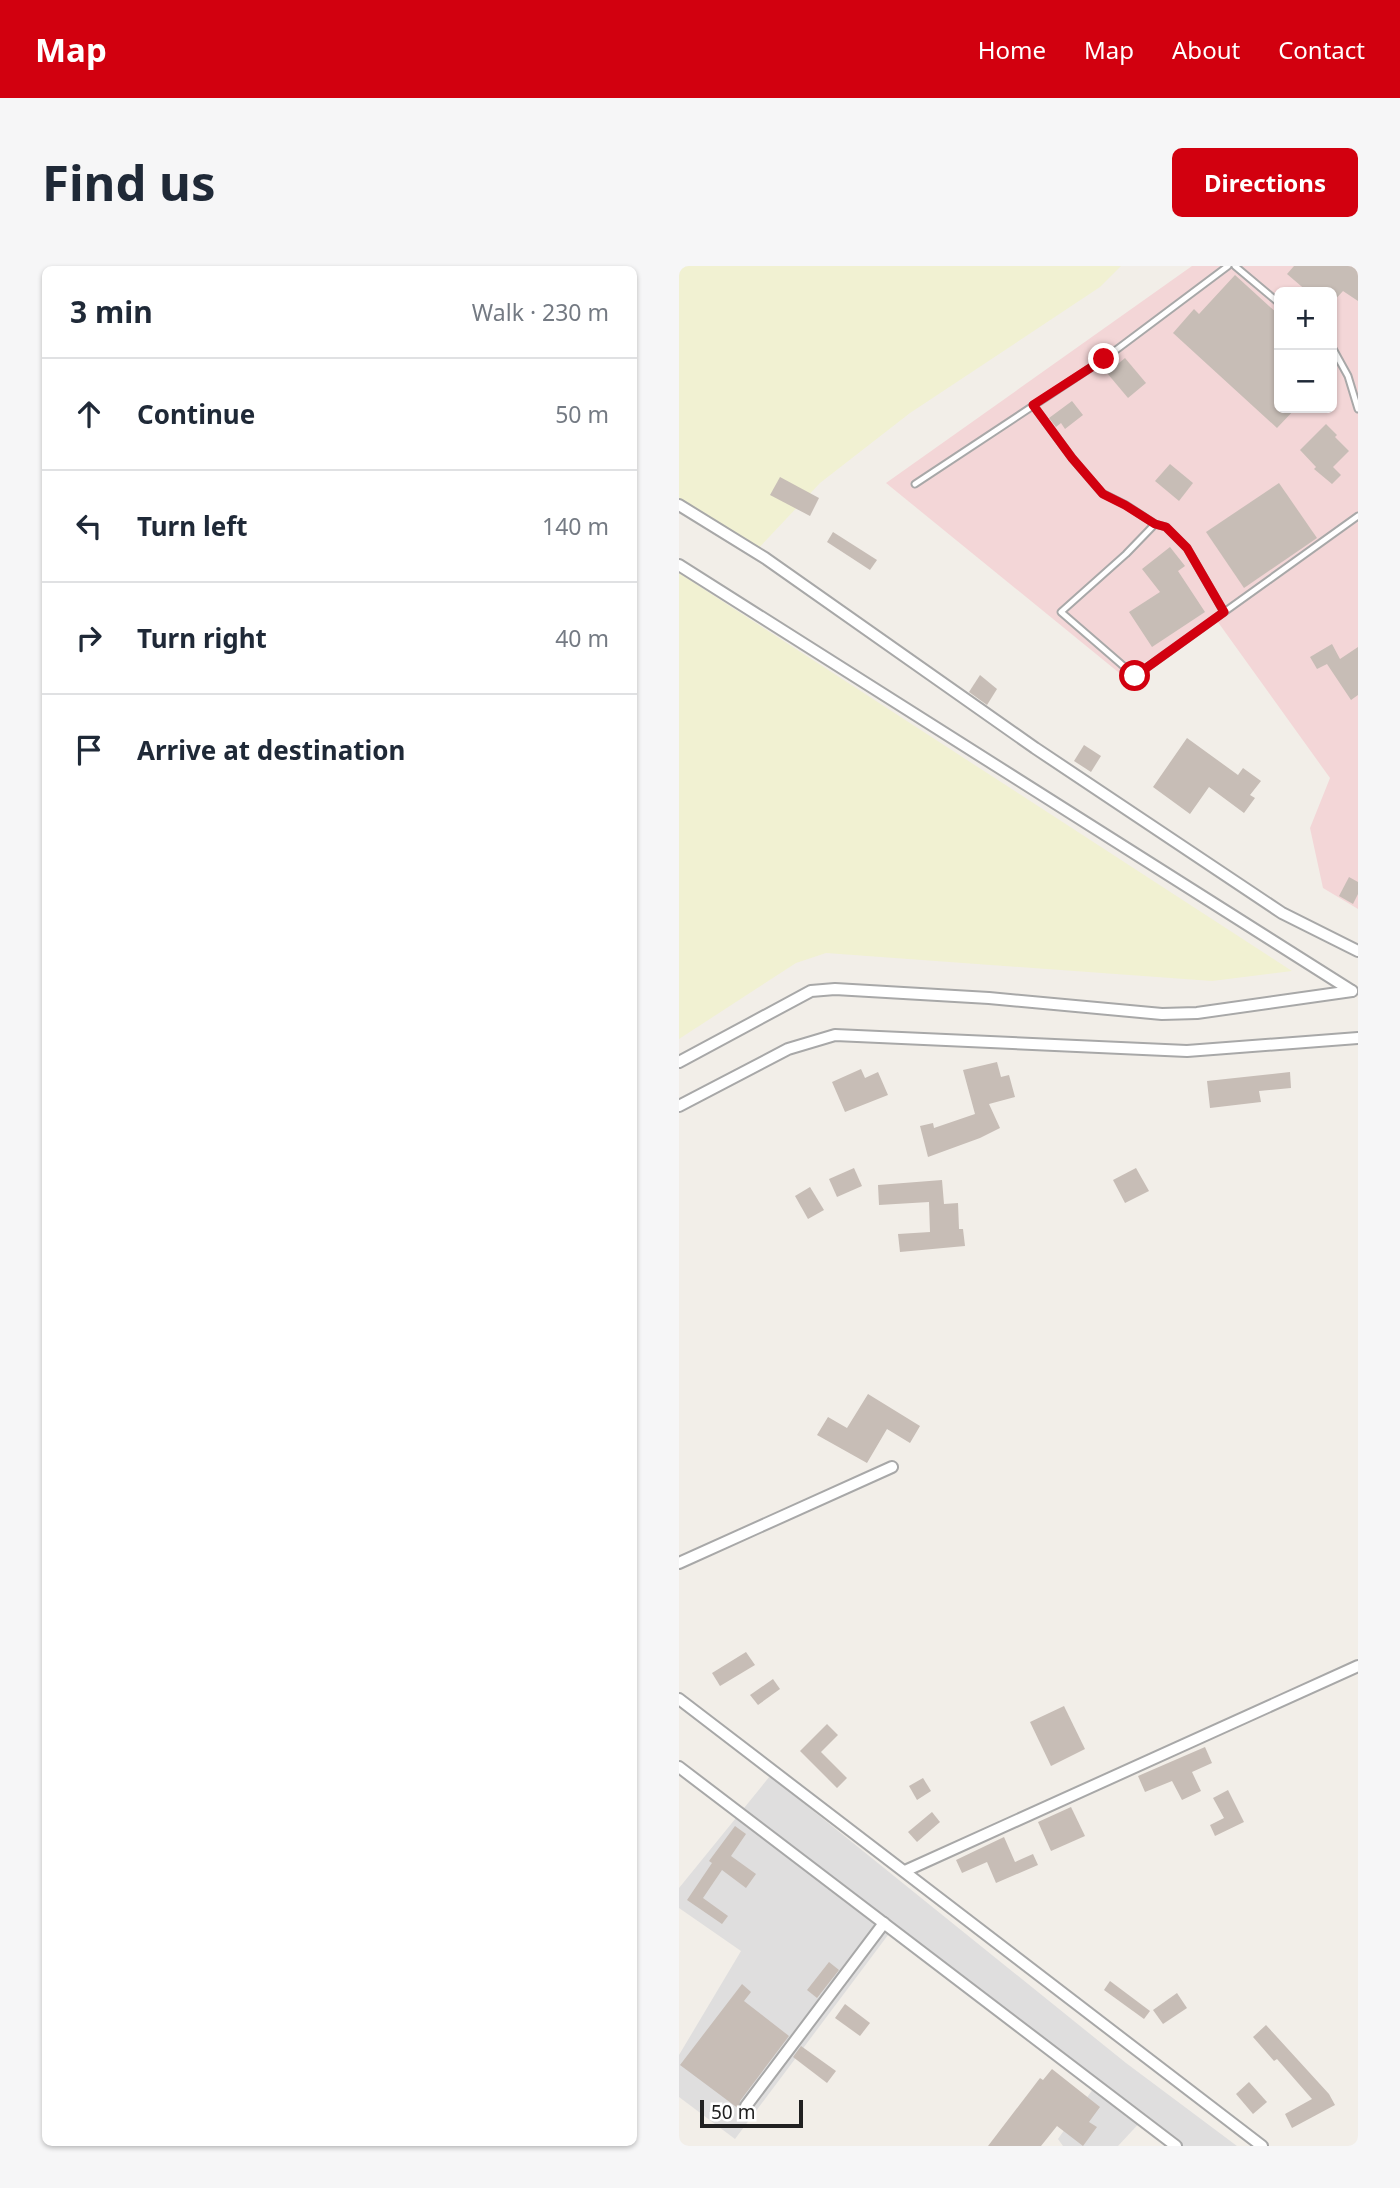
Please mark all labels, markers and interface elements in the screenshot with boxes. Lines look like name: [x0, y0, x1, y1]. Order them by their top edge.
text: Map: [35, 27, 107, 72]
text: Home: [978, 33, 1046, 66]
text: Map: [1084, 33, 1134, 66]
text: About: [1172, 33, 1240, 66]
text: Contact: [1278, 33, 1365, 66]
button: Directions: [1172, 148, 1358, 217]
text: Find us: [42, 149, 216, 215]
map controls: [1274, 287, 1337, 413]
button: +: [1274, 287, 1337, 350]
text: 3 min: [70, 291, 153, 332]
text: Walk · 230 m: [472, 296, 609, 328]
route end: [1088, 343, 1119, 374]
button: −: [1274, 350, 1337, 413]
icon: ahead: [70, 395, 108, 433]
text: Continue: [137, 396, 255, 432]
text: 50 m: [555, 398, 609, 430]
icon: left: [70, 507, 108, 545]
text: Turn left: [137, 508, 248, 544]
text: 140 m: [542, 510, 609, 542]
icon: right: [70, 619, 108, 657]
text: Turn right: [137, 620, 267, 656]
text: 40 m: [555, 622, 609, 654]
route start: [1119, 660, 1150, 691]
icon: arrive: [70, 731, 108, 769]
text: Arrive at destination: [137, 732, 406, 768]
scale bar: [700, 2097, 803, 2129]
text: 50 m: [711, 2099, 755, 2125]

